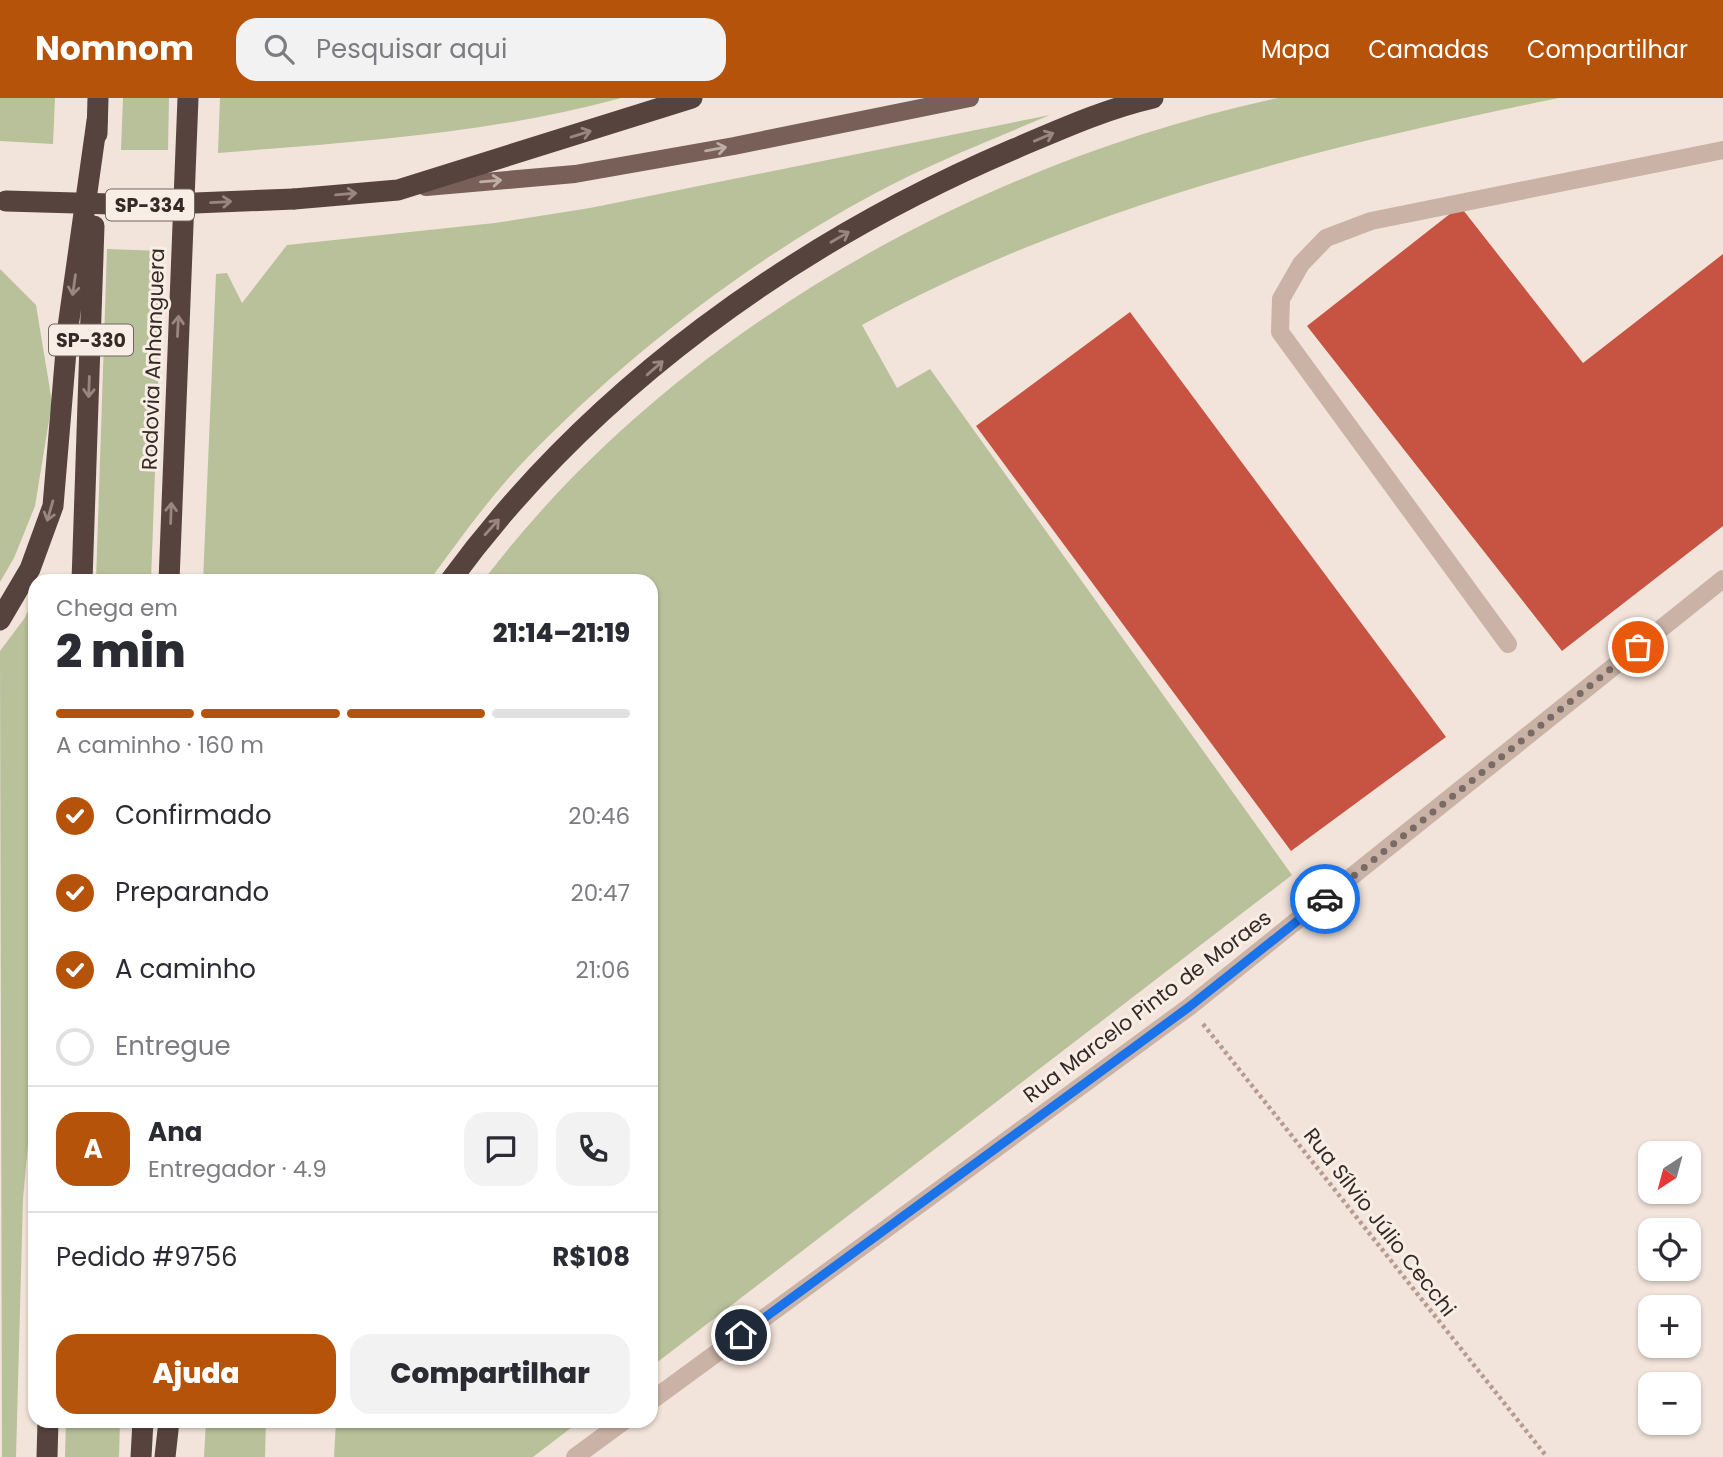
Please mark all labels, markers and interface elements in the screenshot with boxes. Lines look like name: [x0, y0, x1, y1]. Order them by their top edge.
search box: [236, 18, 726, 81]
text: Nomnom: [35, 25, 194, 72]
icon: search: [260, 30, 298, 68]
text: Pesquisar aqui: [316, 31, 507, 67]
text: Mapa: [1261, 33, 1330, 66]
text: Camadas: [1368, 33, 1489, 66]
text: Compartilhar: [1527, 33, 1688, 66]
one-way arrow: [569, 127, 591, 140]
one-way arrow: [1032, 129, 1054, 142]
one-way arrow: [704, 142, 727, 155]
one-way arrow: [479, 175, 501, 188]
one-way arrow: [334, 187, 357, 200]
road number: SP-334: [106, 190, 194, 220]
one-way arrow: [210, 195, 233, 208]
one-way arrow: [829, 230, 849, 244]
street label: Rodovia Anhanguera: [135, 248, 171, 470]
one-way arrow: [68, 273, 81, 296]
one-way arrow: [172, 315, 185, 338]
road number: SP-330: [49, 324, 133, 356]
one-way arrow: [645, 360, 663, 376]
one-way arrow: [83, 375, 96, 398]
one-way arrow: [43, 500, 56, 522]
one-way arrow: [165, 502, 178, 525]
one-way arrow: [484, 518, 500, 536]
text: Chega em: [56, 592, 178, 624]
text: 21:14–21:19: [493, 615, 630, 651]
pin: [1608, 617, 1668, 677]
text: 2 min: [56, 619, 186, 683]
icon: bag: [1619, 628, 1657, 666]
text: A caminho · 160 m: [56, 729, 264, 761]
icon: check: [56, 797, 94, 835]
text: Confirmado: [115, 797, 272, 833]
text: 20:46: [568, 800, 630, 832]
courier: [1290, 864, 1360, 934]
icon: check: [56, 874, 94, 912]
text: Preparando: [115, 874, 269, 910]
text: 20:47: [570, 877, 630, 909]
icon: car: [1306, 880, 1344, 918]
street label: Rua Marcelo Pinto de Moraes: [1017, 903, 1277, 1109]
icon: check: [56, 951, 94, 989]
text: A caminho: [115, 951, 256, 987]
text: 21:06: [575, 954, 630, 986]
text: Entregue: [115, 1028, 231, 1064]
button: chat: [464, 1112, 538, 1186]
button: phone: [556, 1112, 630, 1186]
text: Ana: [148, 1114, 202, 1150]
street label: Rua Sílvio Júlio Cecchi: [1297, 1122, 1463, 1322]
text: A: [83, 1131, 103, 1167]
north arrow: [1638, 1141, 1701, 1204]
map controls: [1638, 1141, 1701, 1435]
text: Entregador · 4.9: [148, 1153, 327, 1185]
button: locate: [1638, 1218, 1701, 1281]
text: Pedido #9756: [56, 1239, 238, 1275]
text: R$108: [552, 1239, 630, 1275]
button: +: [1638, 1295, 1701, 1358]
pin: [711, 1305, 771, 1365]
icon: home: [722, 1316, 760, 1354]
button: Ajuda: [56, 1334, 336, 1414]
button: Compartilhar: [350, 1334, 630, 1414]
button: −: [1638, 1372, 1701, 1435]

